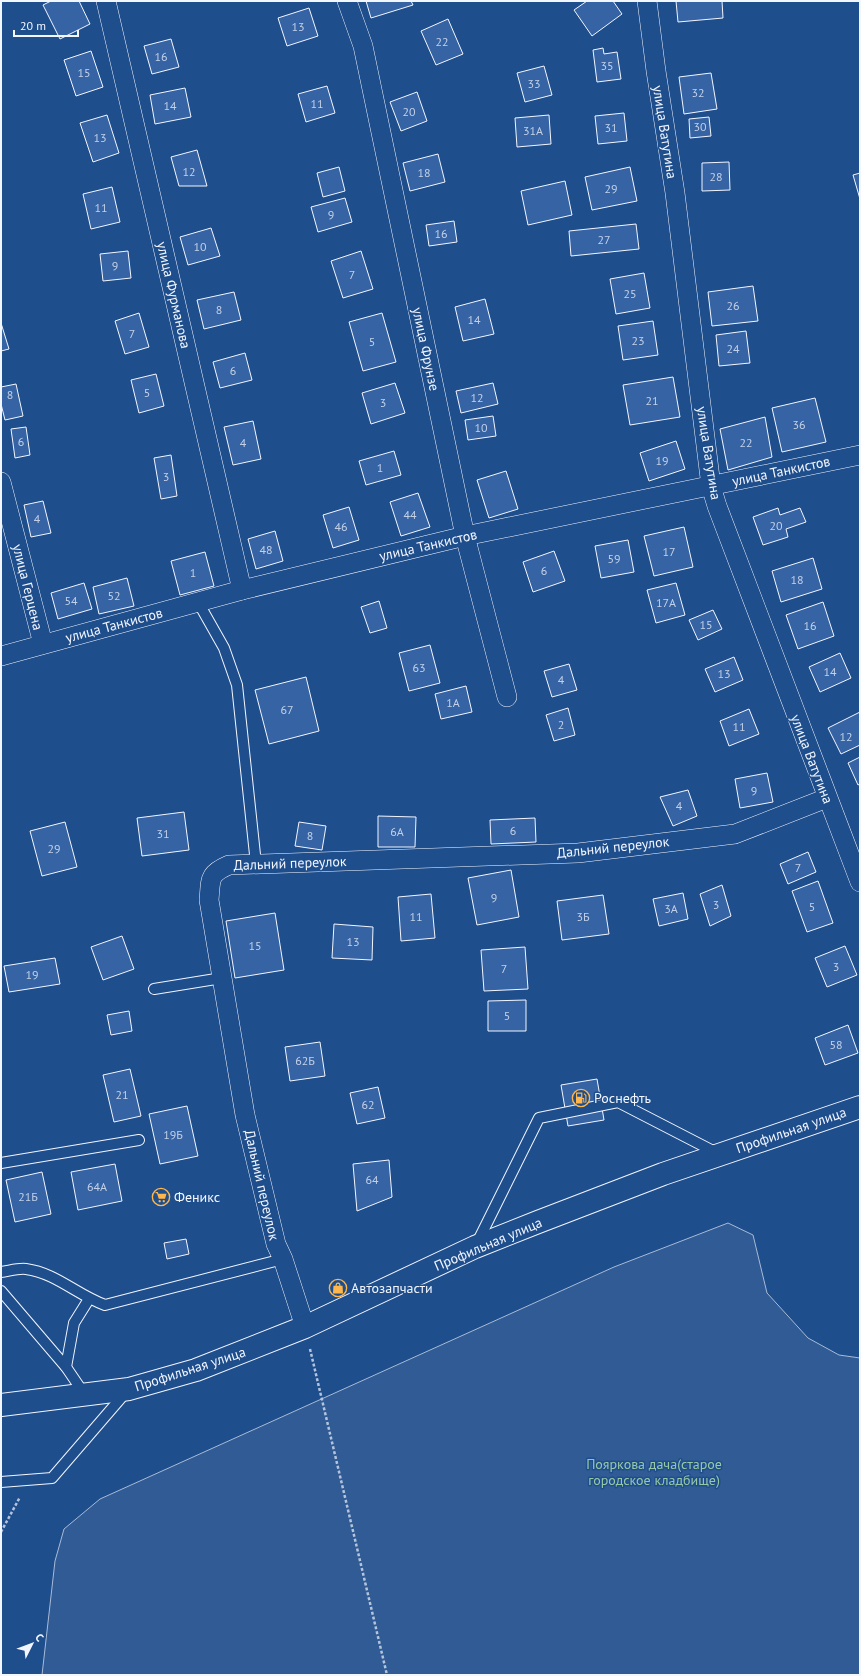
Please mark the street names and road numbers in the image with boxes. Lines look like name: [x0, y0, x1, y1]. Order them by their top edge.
street label: улица Ватутина: [649, 84, 681, 180]
street label: улица Фурманова: [153, 240, 195, 350]
street label: улица Фрунзе: [408, 306, 444, 392]
street label: улица Ватутина: [693, 405, 725, 501]
street label: улица Танкистов: [730, 452, 832, 490]
street label: улица Танкистов: [377, 525, 479, 565]
street label: улица Герцена: [9, 542, 47, 632]
street label: улица Танкистов: [63, 603, 165, 647]
street label: улица Ватутина: [787, 712, 837, 806]
street label: Дальний переулок: [556, 832, 670, 862]
street label: Дальний переулок: [233, 852, 347, 874]
street label: Профильная улица: [733, 1103, 849, 1157]
street label: Дальний переулок: [241, 1128, 284, 1242]
street label: Профильная улица: [431, 1213, 545, 1275]
street label: Профильная улица: [132, 1343, 248, 1395]

